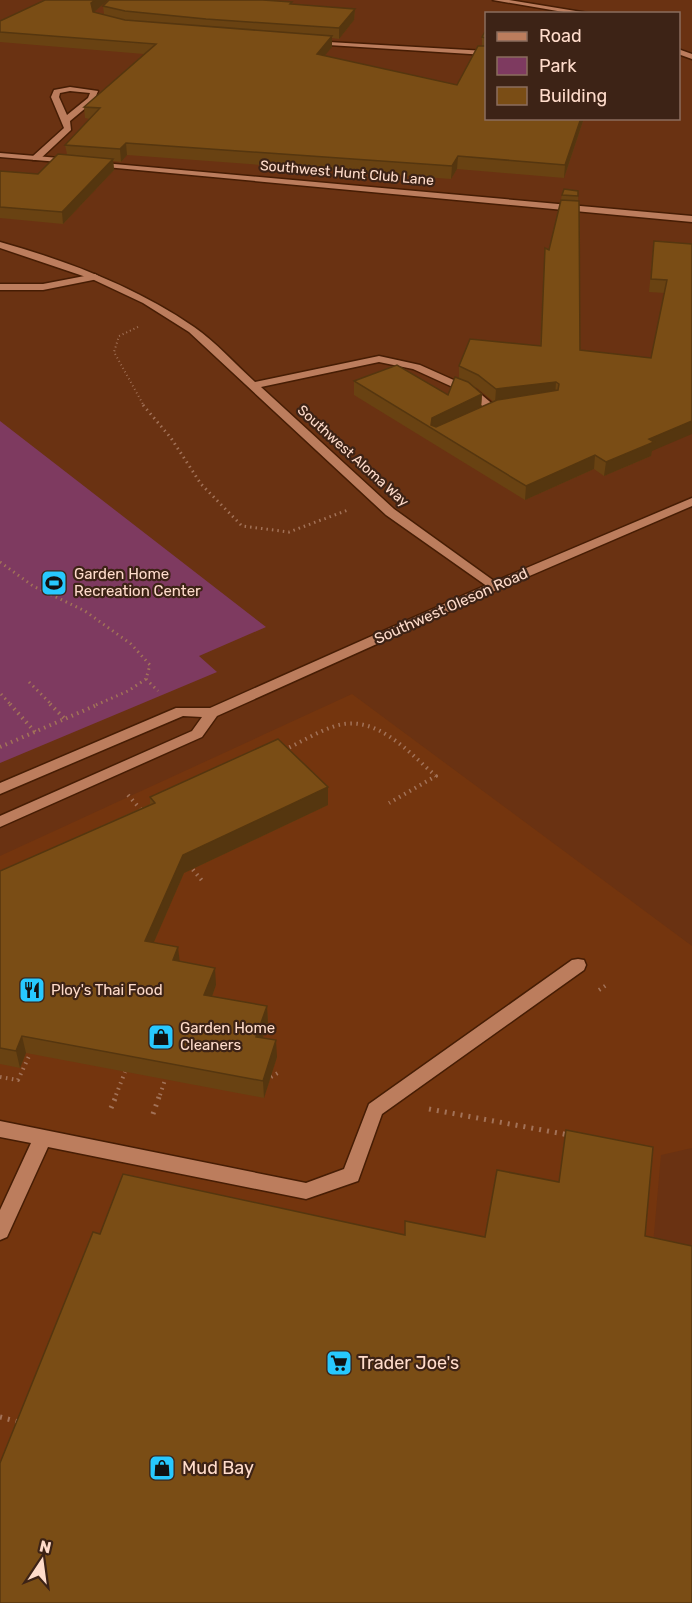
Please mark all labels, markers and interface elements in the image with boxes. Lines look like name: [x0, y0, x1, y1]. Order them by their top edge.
legend: [485, 12, 680, 120]
text: Road: [539, 25, 582, 47]
text: Park: [539, 55, 577, 77]
text: Building: [539, 85, 607, 107]
street label: Southwest Hunt Club Lane: [259, 157, 435, 189]
street label: Southwest Aloma Way: [294, 402, 412, 511]
street label: Southwest Oleson Road: [371, 564, 531, 648]
place label: Garden Home Recreation Center: [74, 565, 201, 600]
sports icon: Garden Home Recreation Center: [39, 568, 69, 598]
restaurant icon: Ploy's Thai Food: [17, 975, 47, 1005]
place label: Ploy's Thai Food: [51, 981, 163, 999]
place label: Garden Home Cleaners: [180, 1019, 275, 1054]
shop icon: Garden Home Cleaners: [146, 1022, 176, 1052]
supermarket icon: Trader Joe's: [324, 1348, 354, 1378]
place label: Trader Joe's: [358, 1352, 459, 1374]
shop icon: Mud Bay: [147, 1453, 177, 1483]
place label: Mud Bay: [182, 1457, 254, 1479]
north arrow: [12, 1531, 72, 1591]
text: N: [38, 1536, 53, 1557]

